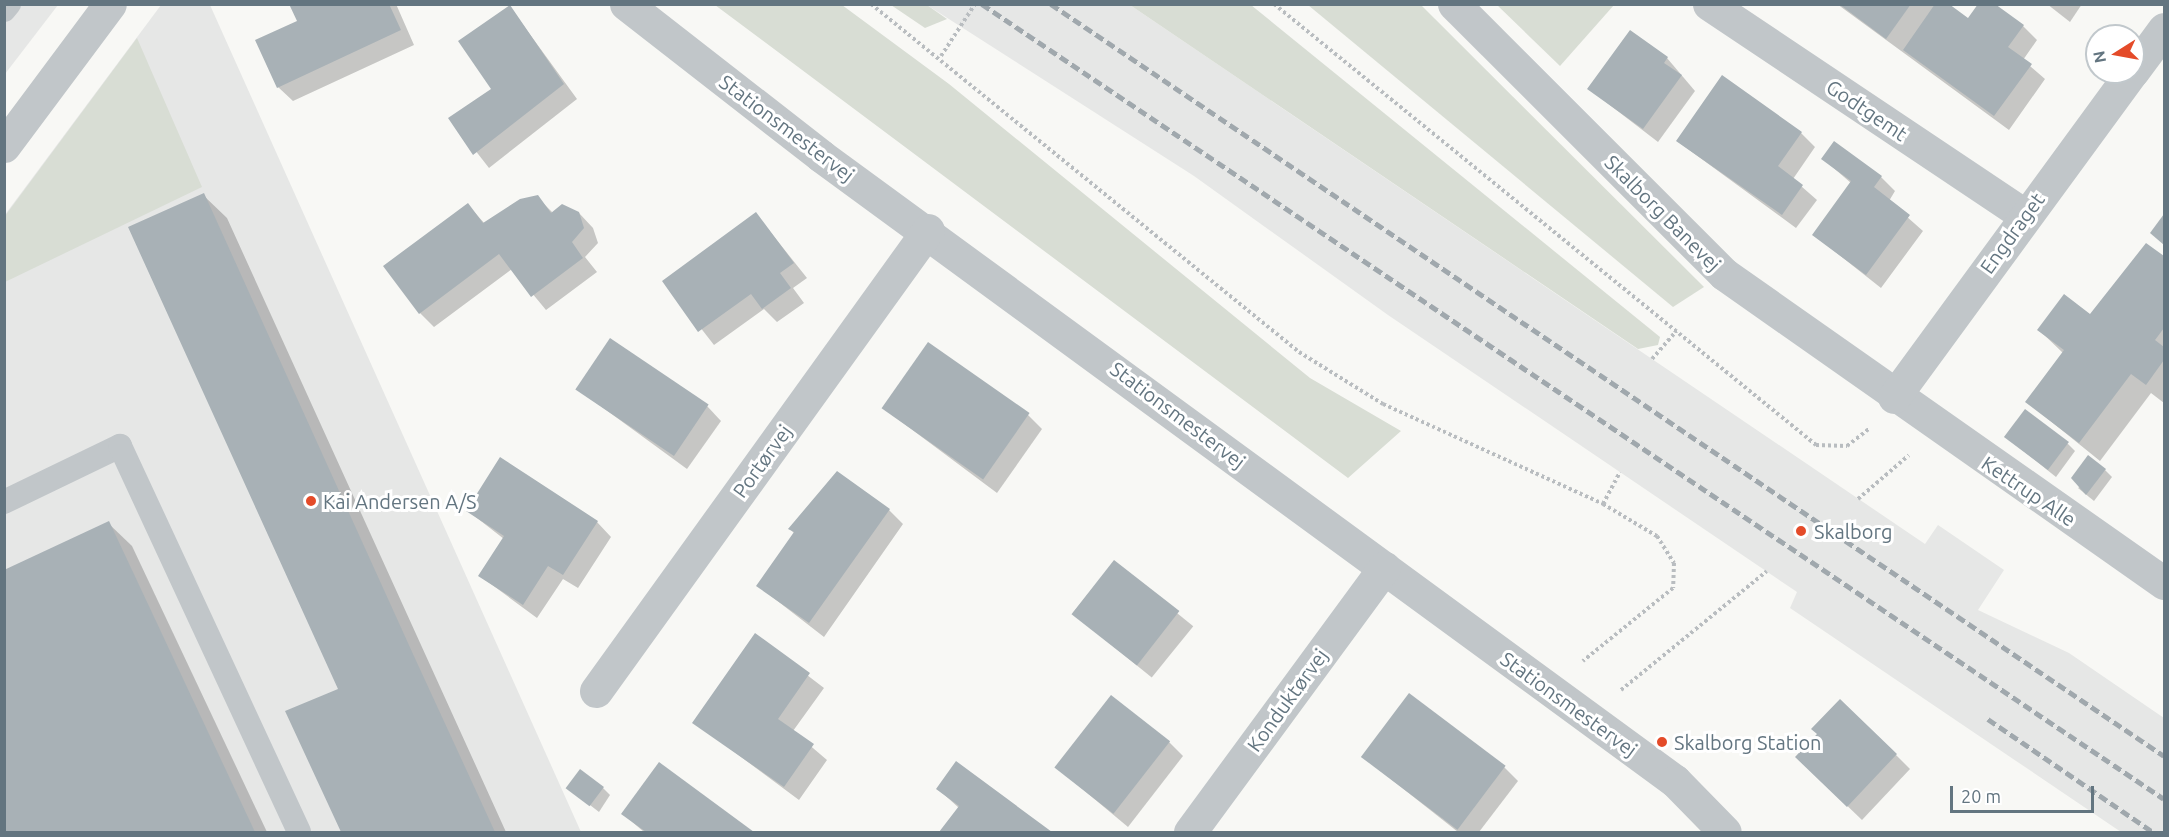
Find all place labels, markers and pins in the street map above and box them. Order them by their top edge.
place label: Kai Andersen A/S [323,489,477,513]
marker: Kai Andersen A/S [304,494,318,508]
place label: Skalborg [1814,519,1893,543]
marker: Skalborg [1792,522,1810,540]
place label: Skalborg Station [1674,730,1822,754]
marker: Skalborg Station [1655,735,1669,749]

